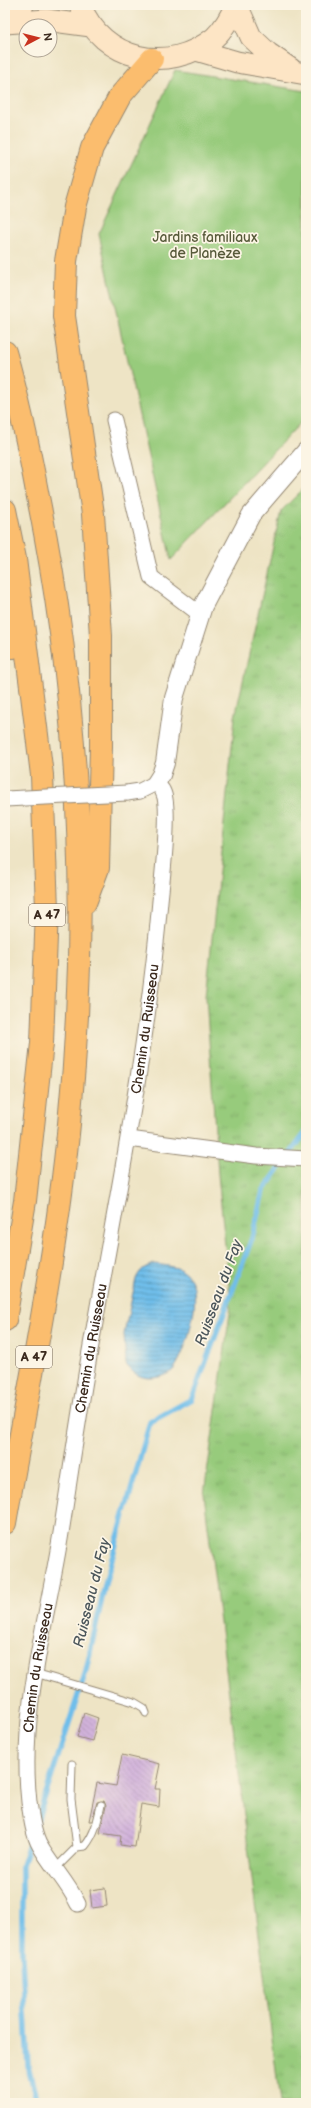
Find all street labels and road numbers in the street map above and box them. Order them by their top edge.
road number: A 47 [29,904,65,926]
street label: Chemin du Ruisseau [127,963,162,1095]
street label: Chemin du Ruisseau [71,1282,110,1414]
road number: A 47 [16,1346,52,1368]
street label: Chemin du Ruisseau [19,1601,56,1733]

